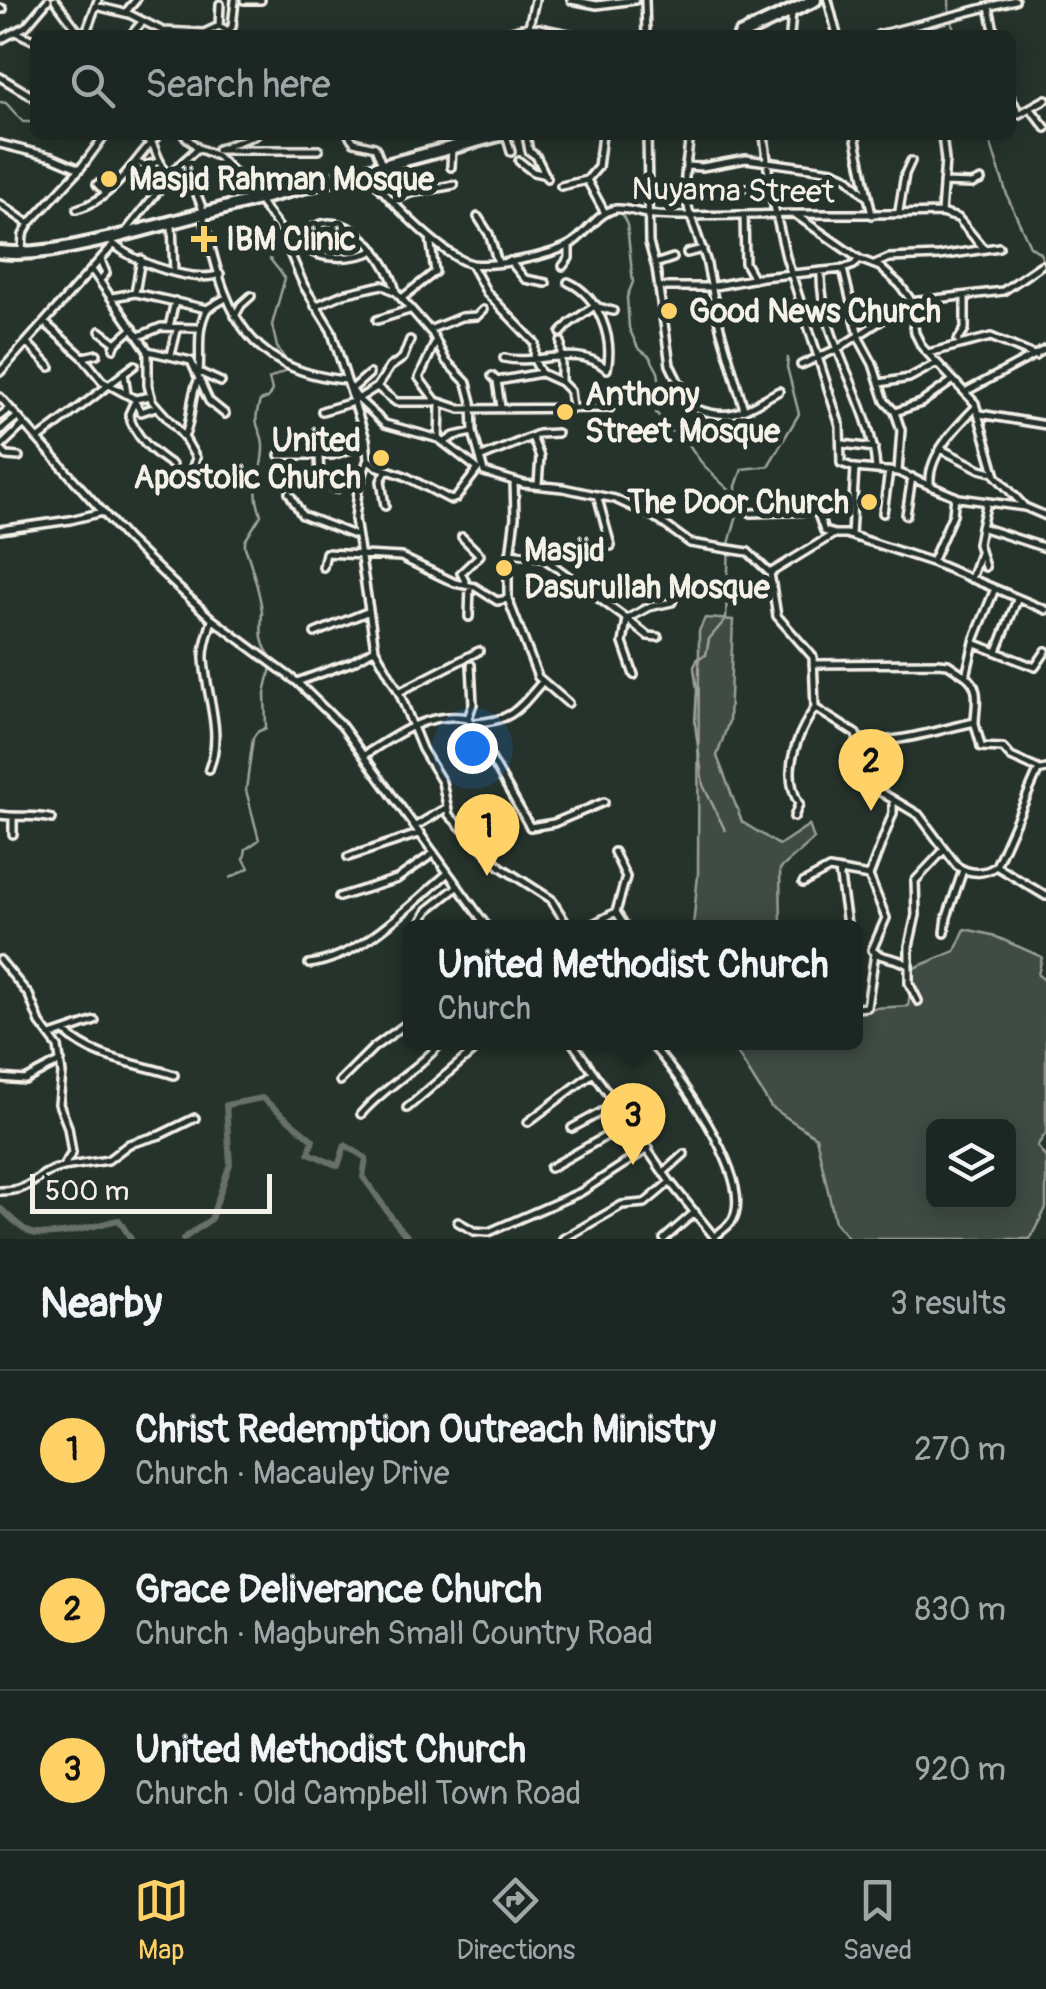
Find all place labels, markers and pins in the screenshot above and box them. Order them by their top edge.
place label: Masjid Rahman Mosque [129,160,435,200]
marker: Masjid Rahman Mosque [98,168,120,190]
place label: IBM Clinic [226,220,356,260]
marker: IBM Clinic [191,226,217,252]
place label: Good News Church [689,292,941,332]
marker: Good News Church [658,300,680,322]
place label: Anthony Street Mosque [585,375,781,452]
marker: Anthony Street Mosque [554,401,576,423]
place label: United Apostolic Church [134,421,361,498]
marker: United Apostolic Church [370,447,392,469]
place label: The Door Church [626,483,849,523]
marker: The Door Church [858,491,880,513]
place label: Masjid Dasurullah Mosque [524,531,771,608]
marker: Masjid Dasurullah Mosque [493,557,515,579]
pin: 2 [838,728,904,811]
pin: 1 [454,794,520,876]
pin: 3 [600,1082,666,1165]

